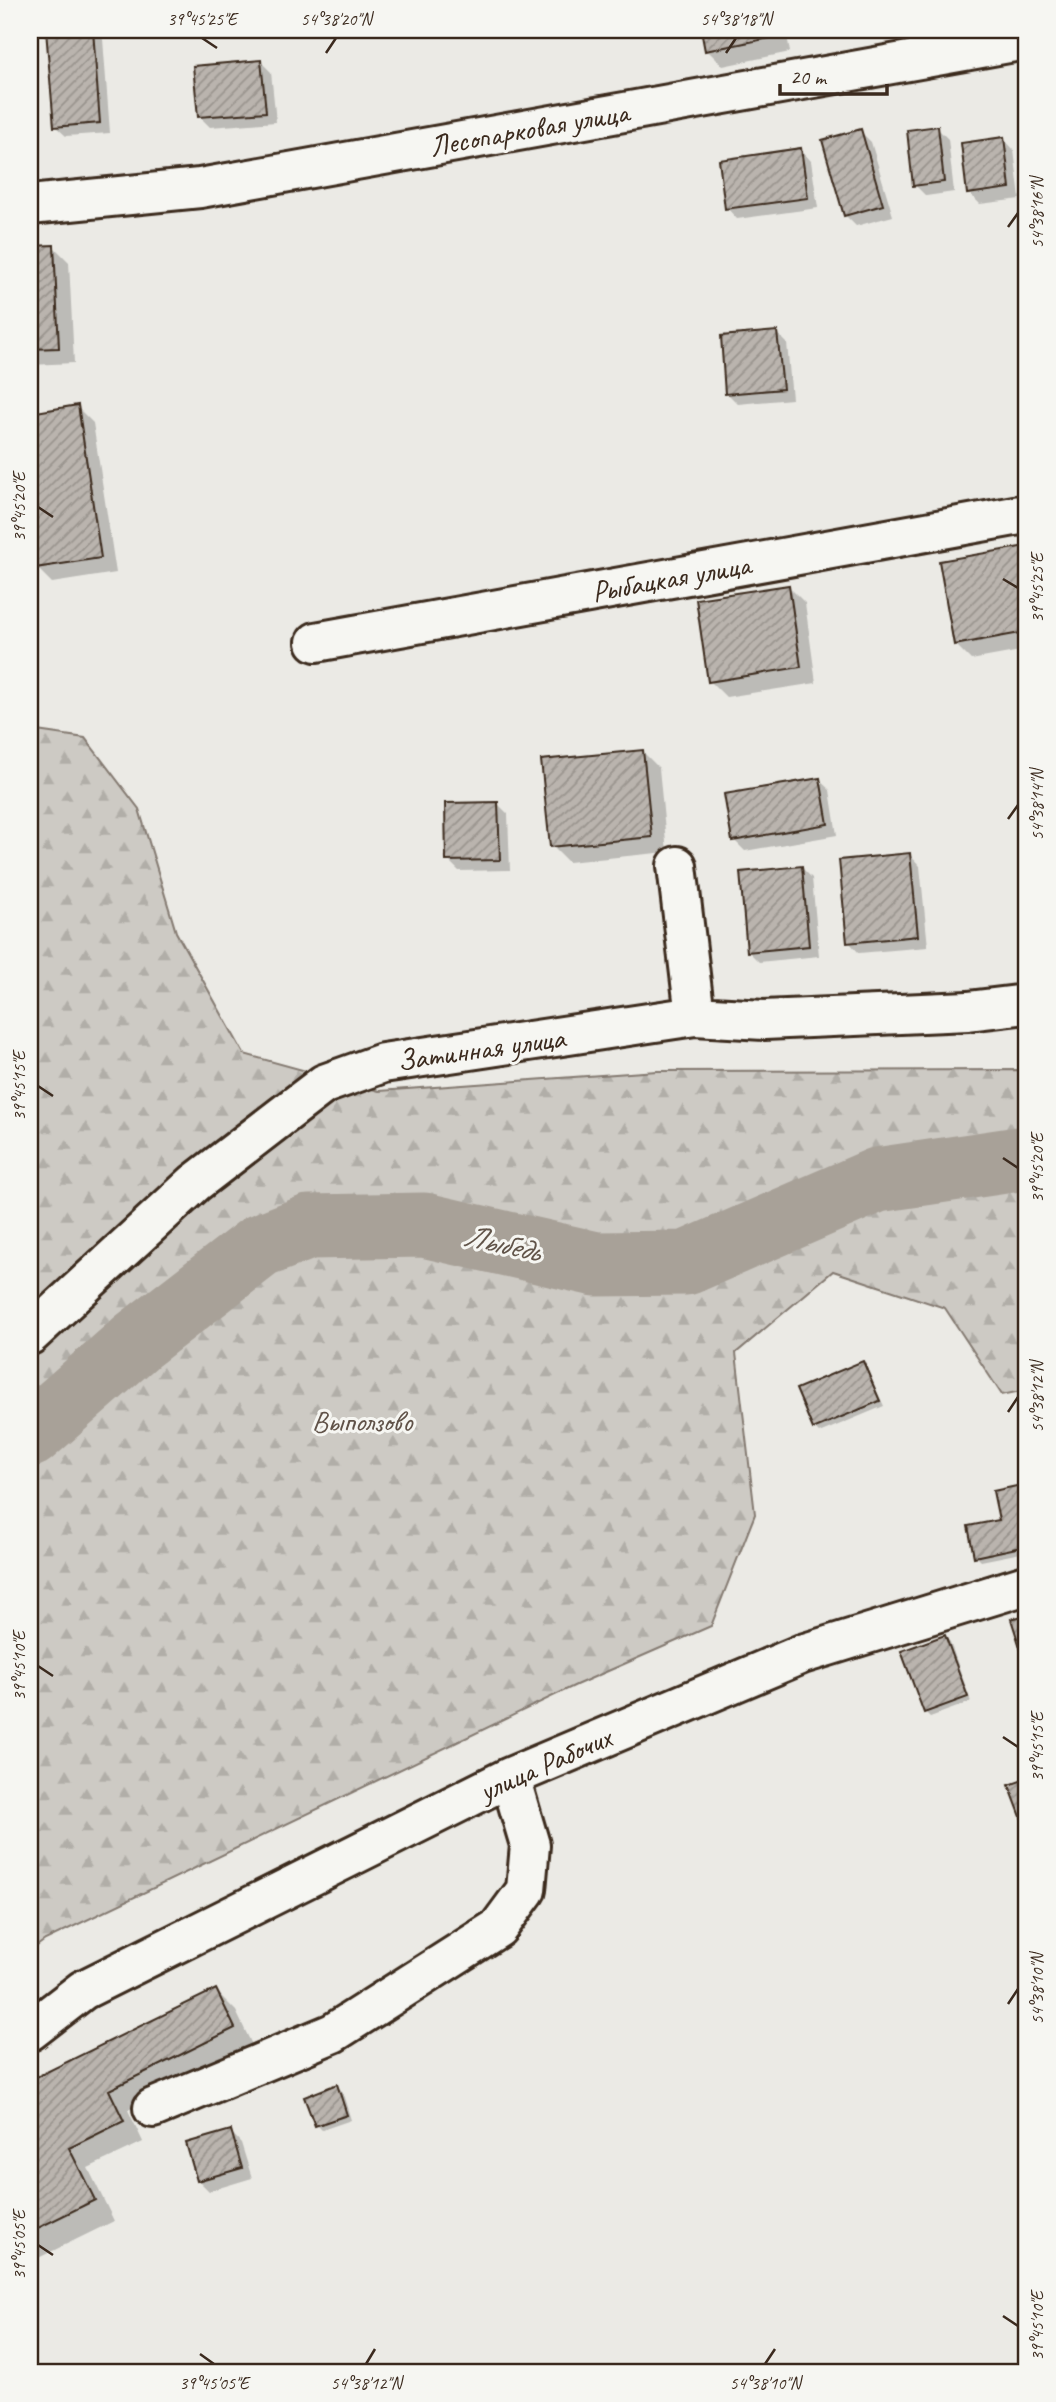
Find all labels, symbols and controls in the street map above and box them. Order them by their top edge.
text: 39°45'25"E [167,8,239,30]
text: 54°38'20"N [301,8,375,30]
text: 54°38'18"N [701,8,775,30]
scale bar [780,52,886,96]
text: 20 m [790,64,828,90]
street label: Лесопарковая улица [427,92,634,165]
text: 54°38'16"N [1026,174,1048,248]
text: 39°45'20"E [8,470,30,542]
street label: Рыбацкая улица [589,545,756,611]
text: 39°45'25"E [1026,551,1048,623]
text: 54°38'14"N [1026,766,1048,840]
street label: Затинная улица [395,1018,569,1080]
text: 39°45'15"E [8,1049,30,1121]
text: 39°45'20"E [1026,1131,1048,1203]
water label: Лыбедь [460,1214,547,1272]
text: 54°38'12"N [1026,1358,1048,1432]
park label: Выползово [312,1402,414,1440]
text: 39°45'10"E [8,1629,30,1701]
text: 39°45'15"E [1026,1710,1048,1782]
street label: улица Рабочих [471,1717,620,1811]
text: 54°38'10"N [1026,1950,1048,2024]
text: 39°45'05"E [8,2208,30,2280]
text: 39°45'10"E [1026,2289,1048,2361]
text: 39°45'05"E [179,2372,251,2394]
text: 54°38'12"N [331,2372,405,2394]
text: 54°38'10"N [730,2372,804,2394]

